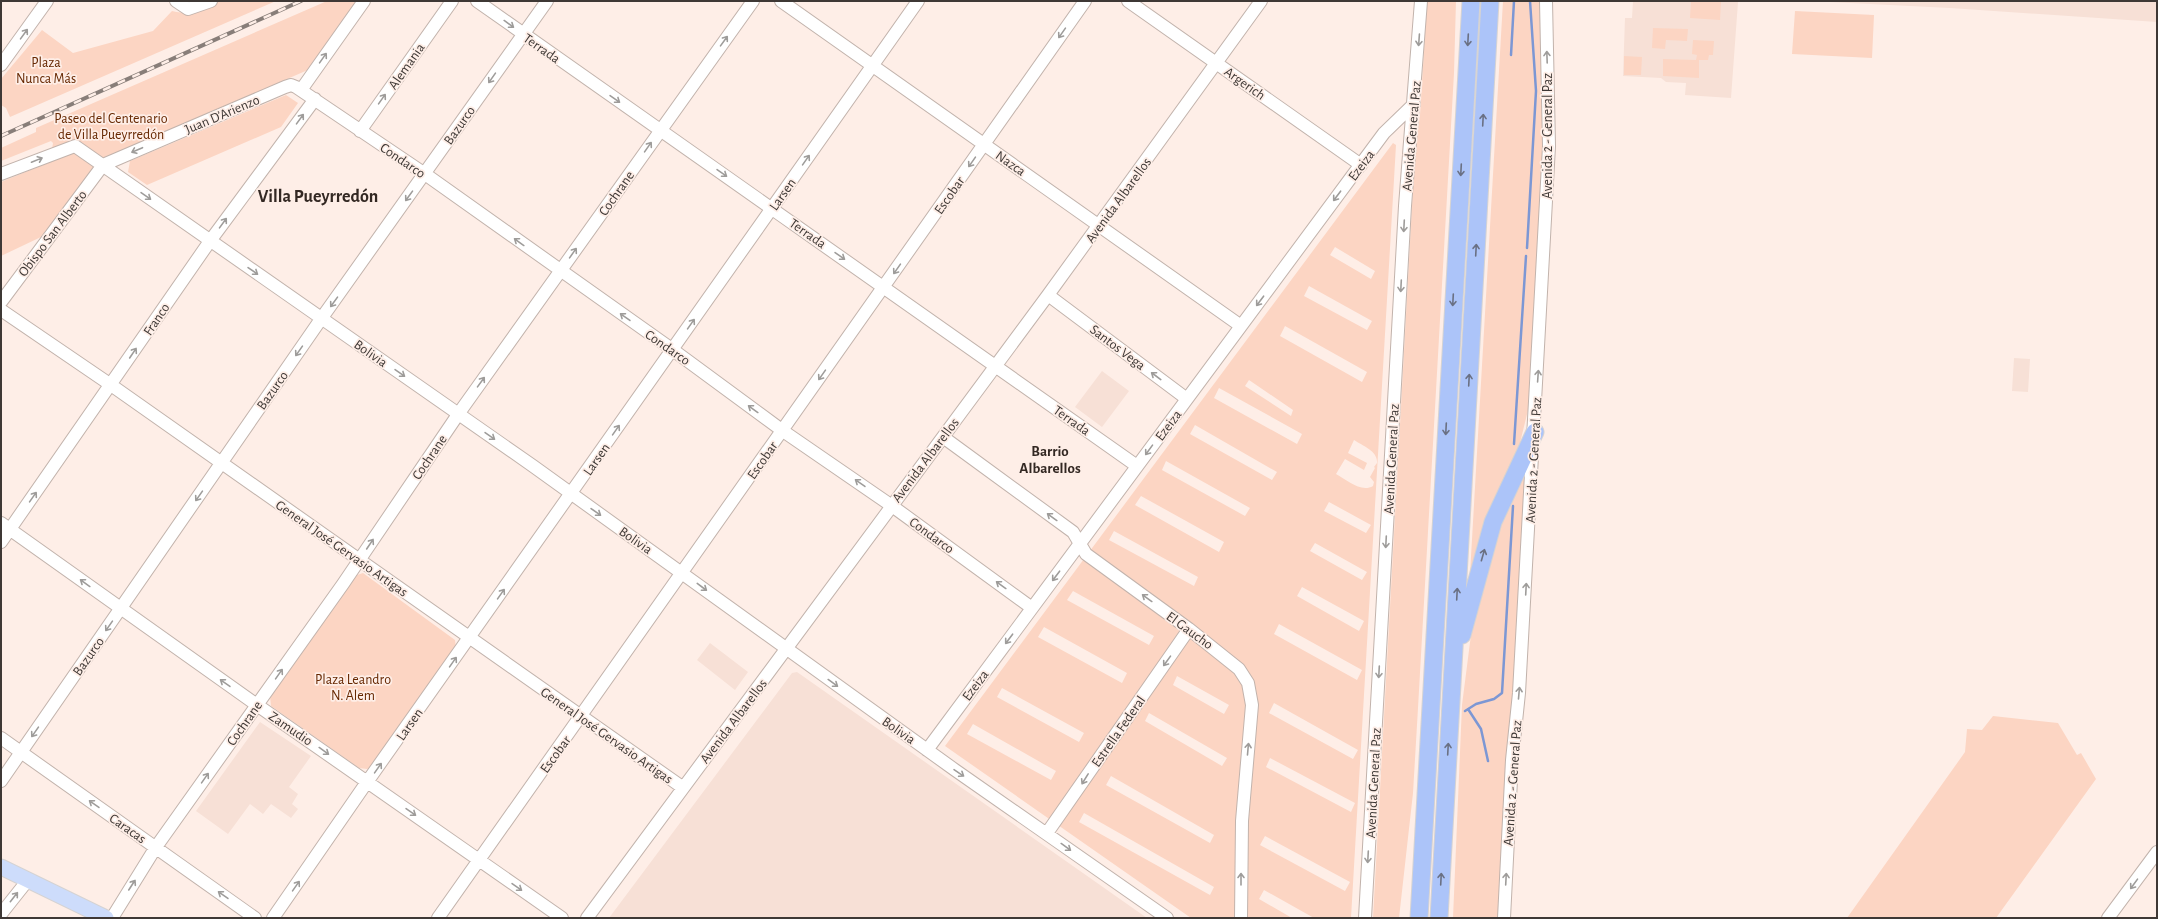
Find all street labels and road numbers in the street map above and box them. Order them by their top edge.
street label: Terrada [520,31,563,67]
street label: Alemania [386,41,428,92]
street label: Argerich [1221,65,1267,103]
street label: Avenida 2 - General Paz [1541,73,1555,199]
street label: Avenida General Paz [1400,80,1424,192]
street label: Juan D’Arienzo [183,93,262,137]
street label: Bazurco [442,104,478,147]
street label: Condarco [377,141,428,181]
street label: Ezeiza [1346,147,1378,183]
street label: Nazca [993,149,1028,179]
street label: Avenida Albarellos [1083,155,1154,246]
street label: Cochrane [597,169,637,218]
street label: Escobar [932,174,968,217]
street label: Larsen [767,176,799,213]
street label: Obispo San Alberto [16,188,90,279]
street label: Terrada [786,216,829,252]
street label: Franco [141,301,173,338]
street label: Santos Vega [1087,323,1148,373]
street label: Condarco [642,327,693,368]
street label: Bolivia [351,338,390,370]
street label: Bazurco [255,369,291,412]
street label: Avenida 2 - General Paz [1524,397,1544,523]
street label: Terrada [1050,403,1093,439]
street label: Avenida General Paz [1382,403,1402,515]
street label: Ezeiza [1153,407,1185,443]
street label: Avenida Albarellos [890,416,962,505]
street label: Cochrane [410,433,450,483]
street label: Escobar [745,439,781,482]
street label: Larsen [581,441,613,478]
street label: General José Gervasio Artigas [273,498,410,600]
street label: Condarco [907,515,956,557]
street label: Bolivia [616,525,655,557]
street label: El Gaucho [1163,609,1215,652]
street label: Bazurco [71,635,107,678]
street label: Ezeiza [960,667,992,703]
street label: Avenida Albarellos [698,677,770,766]
street label: General José Gervasio Artigas [538,685,675,787]
street label: Estrella Federal [1089,694,1148,770]
street label: Cochrane [225,699,265,748]
street label: Larsen [394,706,426,743]
street label: Zamudio [266,709,315,749]
street label: Bolivia [879,715,918,747]
street label: Avenida 2 - General Paz [1502,720,1524,846]
street label: Avenida General Paz [1364,727,1384,839]
street label: Escobar [538,733,574,776]
street label: Caracas [106,811,148,846]

